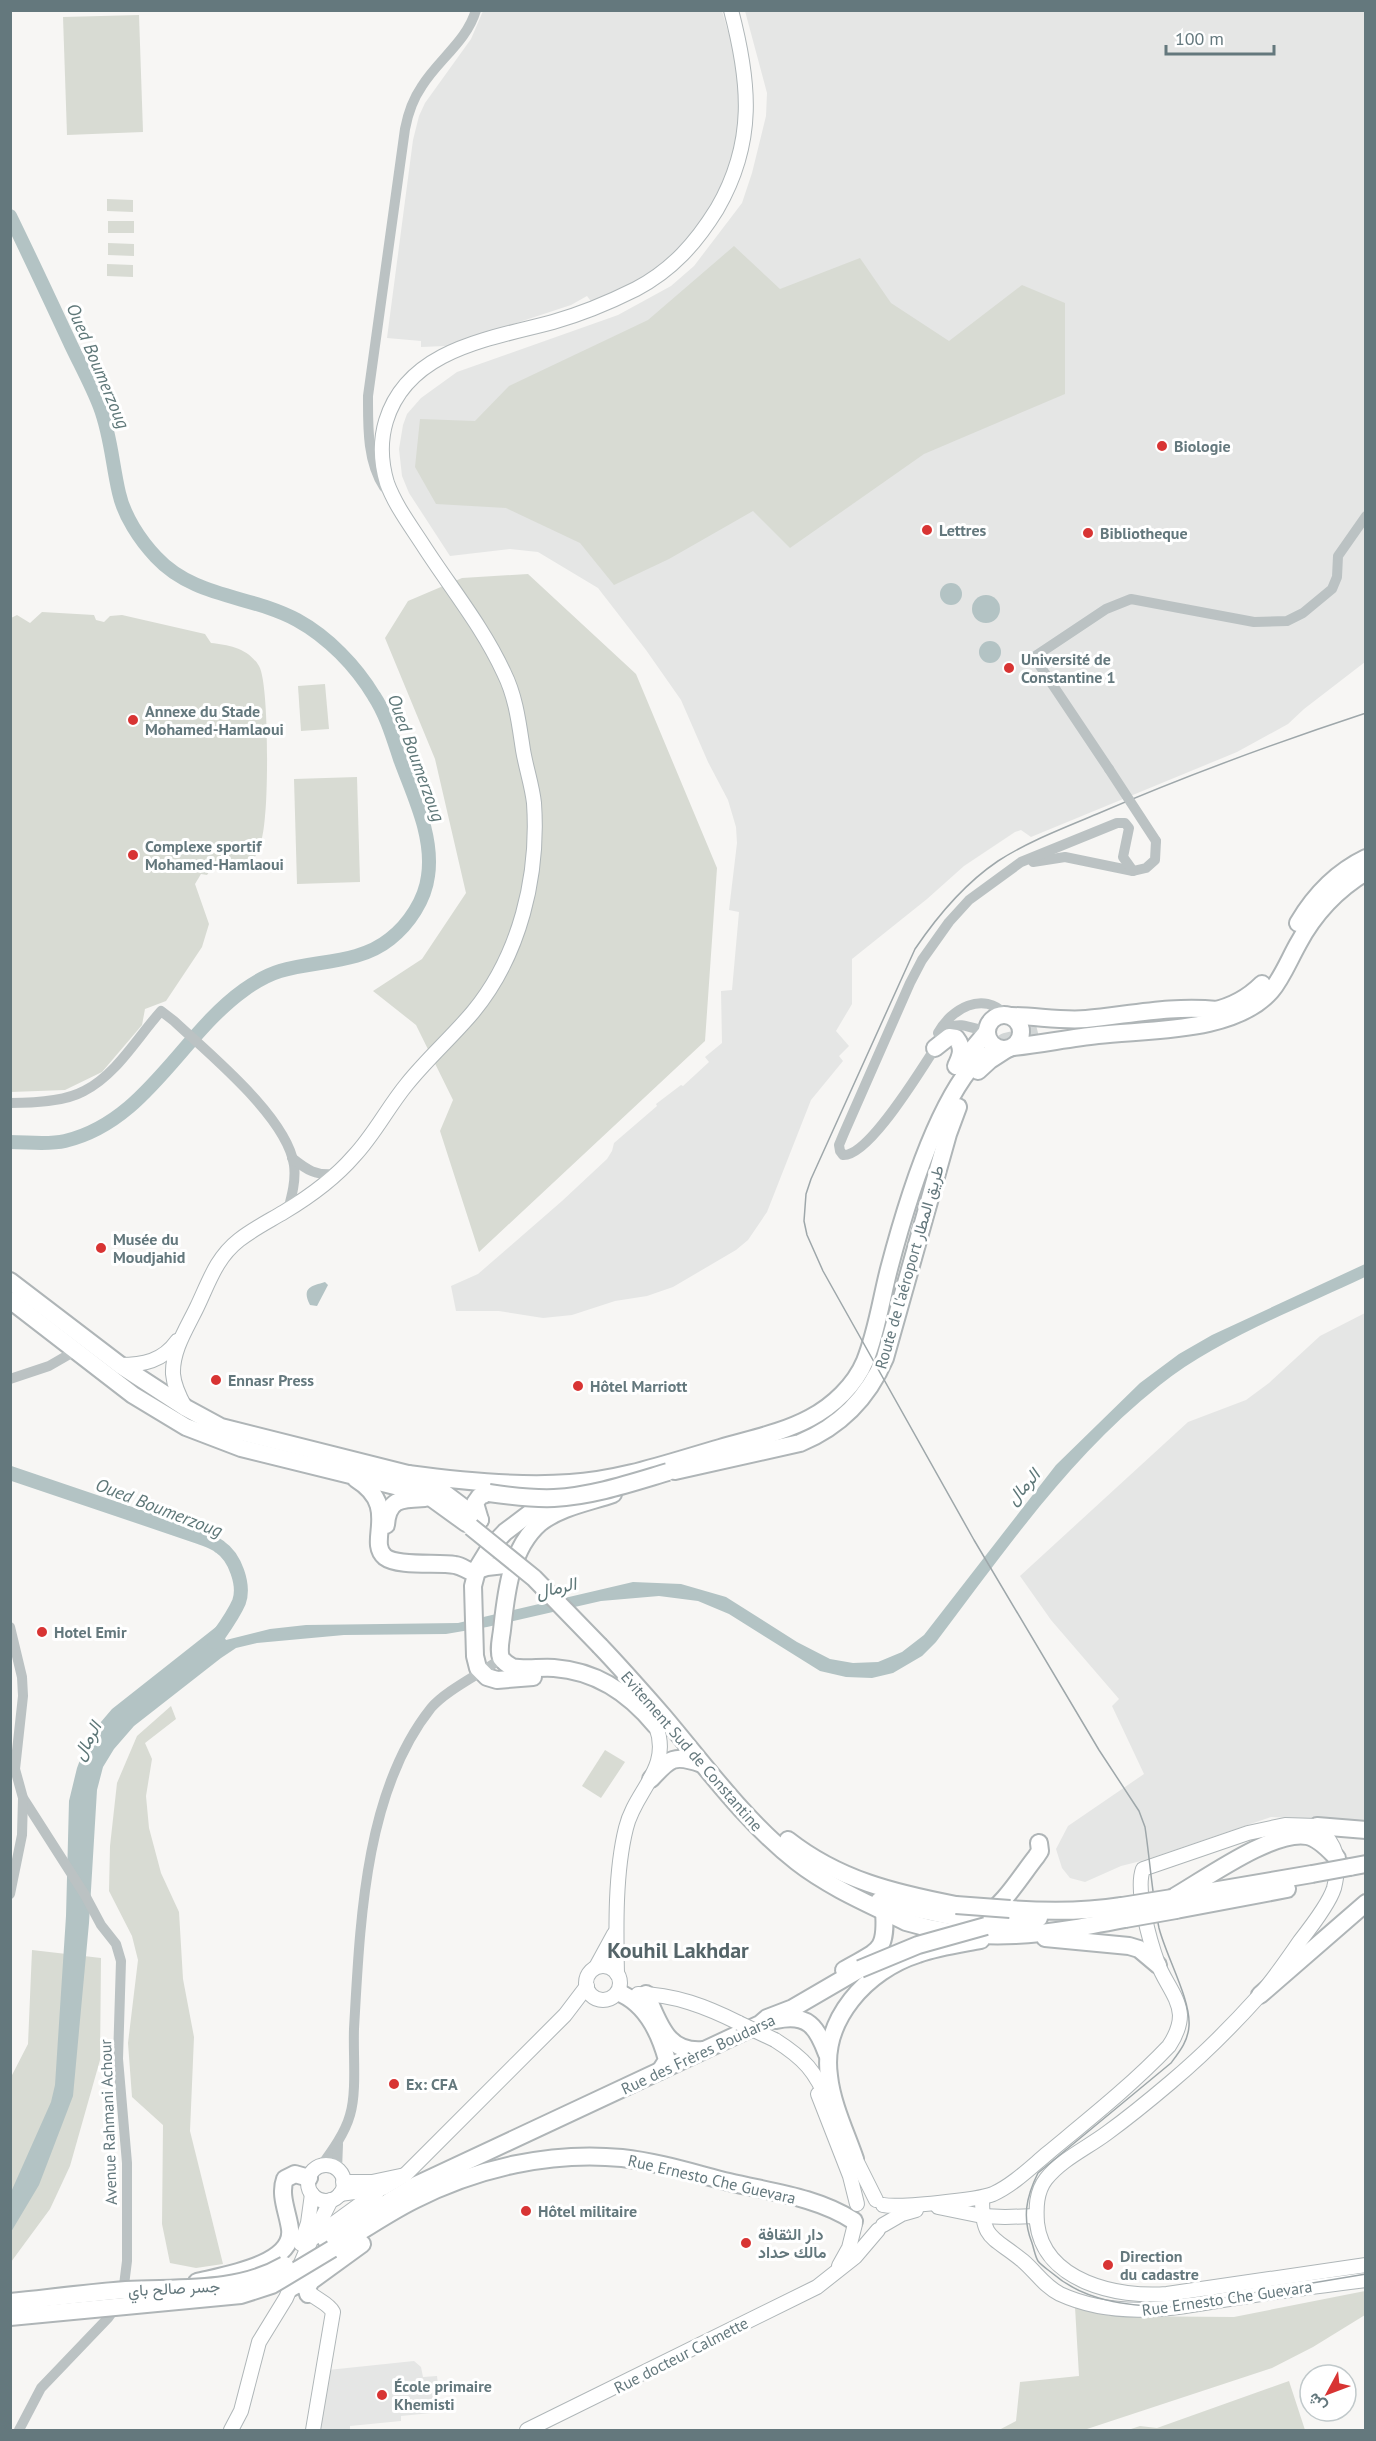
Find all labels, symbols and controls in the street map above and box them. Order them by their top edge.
scale bar [1166,18,1274,56]
text: 100 m [1175,27,1224,50]
water label: Oued Boumerzoug [62,300,135,432]
place label: Biologie [1174,436,1231,456]
marker: Biologie [1155,439,1169,453]
place label: Lettres [939,520,987,540]
marker: Lettres [920,523,934,537]
place label: Bibliotheque [1100,523,1188,543]
marker: Bibliotheque [1081,526,1095,540]
place label: Université de Constantine 1 [1021,649,1116,687]
marker: Université de Constantine 1 [1002,661,1016,675]
water label: Oued Boumerzoug [383,691,450,825]
place label: Annexe du Stade Mohamed-Hamlaoui [145,701,284,739]
marker: Annexe du Stade Mohamed-Hamlaoui [126,713,140,727]
place label: Complexe sportif Mohamed-Hamlaoui [145,836,284,874]
marker: Complexe sportif Mohamed-Hamlaoui [126,848,140,862]
street label: Route de l'aéroport طريق المطار [870,1163,949,1371]
place label: Musée du Moudjahid [113,1229,186,1267]
marker: Musée du Moudjahid [94,1241,108,1255]
place label: Ennasr Press [228,1370,314,1390]
marker: Ennasr Press [209,1373,223,1387]
place label: Hôtel Marriott [590,1376,688,1396]
marker: Hôtel Marriott [571,1379,585,1393]
water label: الرمال [1001,1462,1046,1510]
water label: Oued Boumerzoug [92,1473,226,1542]
water label: الرمال [533,1571,580,1603]
place label: Hotel Emir [54,1622,127,1642]
marker: Hotel Emir [35,1625,49,1639]
street label: Evitement Sud de Constantine [617,1667,767,1835]
water label: الرمال [67,1716,107,1764]
district label: Kouhil Lakhdar [607,1936,749,1964]
street label: Rue des Frères Boudarsa [618,2009,778,2099]
street label: Avenue Rahmani Achour [95,2038,121,2205]
place label: Ex: CFA [406,2074,458,2094]
marker: Ex: CFA [387,2077,401,2091]
street label: Rue Ernesto Che Guevara [626,2150,798,2208]
place label: Hôtel militaire [538,2201,637,2221]
marker: Hôtel militaire [519,2204,533,2218]
place label: دار الثقافة مالك حداد [758,2224,827,2262]
marker: دار الثقافة مالك حداد [739,2236,753,2250]
place label: Direction du cadastre [1120,2246,1199,2284]
marker: Direction du cadastre [1101,2258,1115,2272]
street label: جسر صالح باي [127,2276,221,2304]
street label: Rue Ernesto Che Guevara [1141,2276,1313,2320]
street label: Rue docteur Calmette [611,2313,751,2397]
north arrow [1298,2363,1358,2423]
place label: École primaire Khemisti [394,2376,492,2414]
marker: École primaire Khemisti [375,2388,389,2402]
text: ش [1303,2389,1331,2417]

